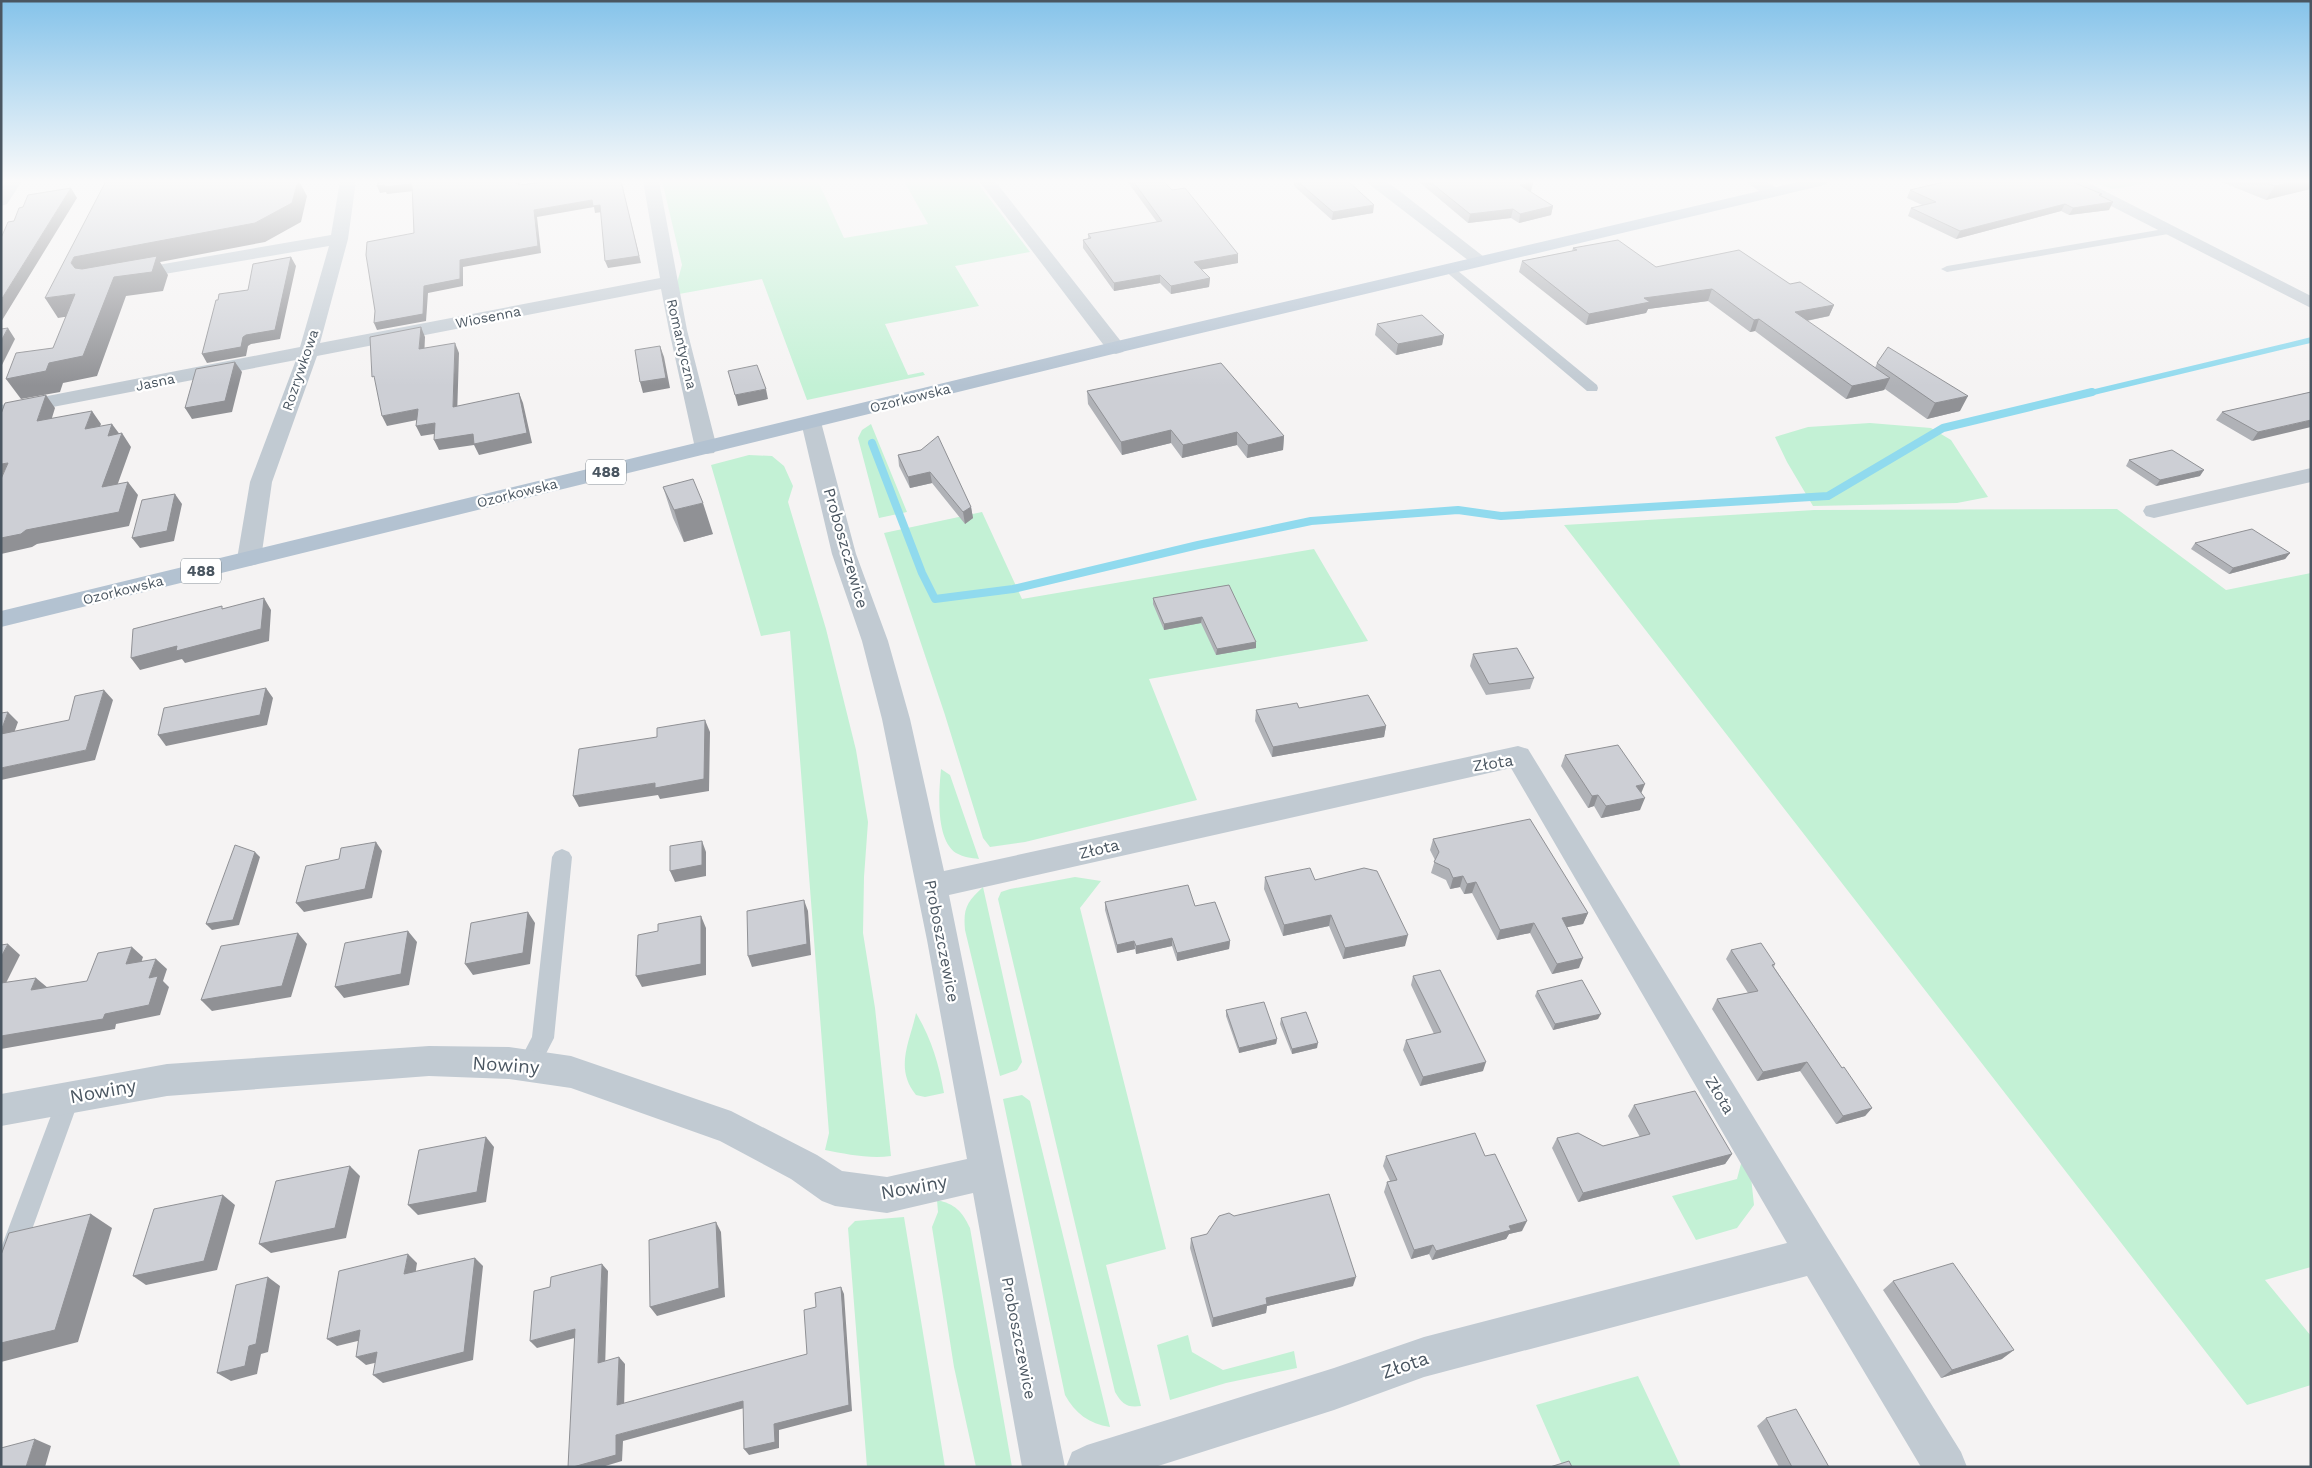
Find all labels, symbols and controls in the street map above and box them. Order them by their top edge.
street label: Romantyczna [664,297,700,391]
street label: Wiosenna [454,303,522,331]
street label: Rozrywkowa [279,327,321,413]
street label: Jasna [134,370,176,394]
street label: Ozorkowska [868,380,952,416]
road number: 488 [586,460,626,484]
street label: Ozorkowska [475,475,559,511]
street label: Proboszczewice [820,486,872,610]
road number: 488 [181,558,221,584]
street label: Ozorkowska [81,572,165,608]
street label: Złota [1471,750,1515,776]
street label: Złota [1077,835,1121,863]
street label: Proboszczewice [921,878,963,1004]
street label: Nowiny [472,1051,540,1079]
street label: Złota [1701,1073,1739,1117]
street label: Nowiny [68,1074,138,1108]
street label: Nowiny [879,1170,949,1204]
street label: Proboszczewice [998,1275,1040,1401]
street label: Złota [1378,1346,1432,1384]

